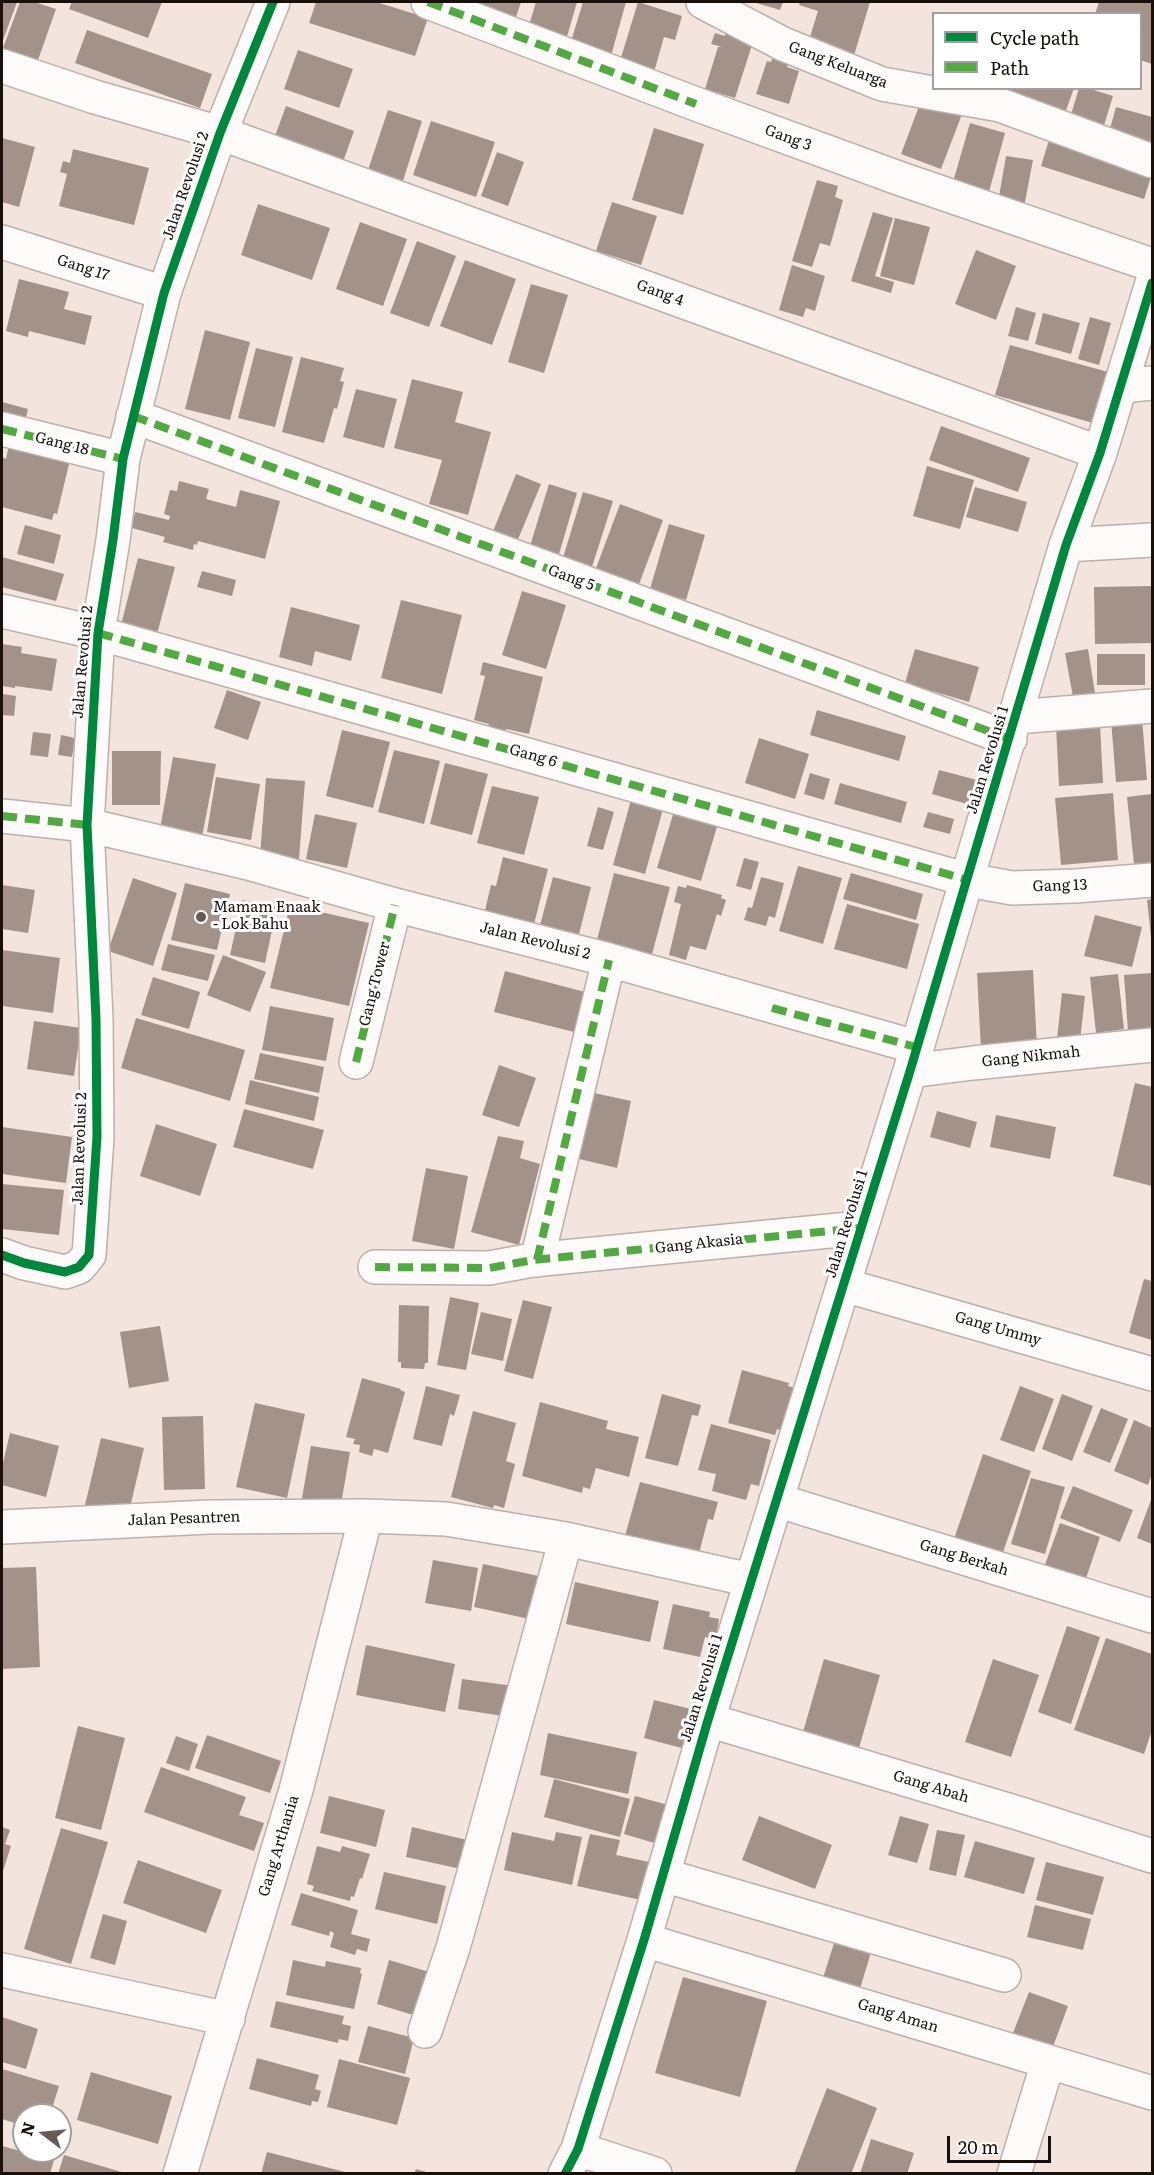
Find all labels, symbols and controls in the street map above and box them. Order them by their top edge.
legend [932,12,1142,90]
text: Cycle path [990,24,1079,51]
street label: Gang Keluarga [786,38,890,92]
text: Path [990,54,1029,81]
street label: Gang 3 [762,121,814,155]
street label: Jalan Revolusi 2 [159,129,213,243]
street label: Gang 17 [55,251,111,285]
street label: Gang 4 [634,276,686,310]
street label: Gang 18 [33,429,91,459]
street label: Gang 5 [545,561,597,595]
street label: Jalan Revolusi 2 [69,605,97,719]
street label: Jalan Revolusi 1 [963,704,1013,816]
street label: Gang 6 [507,741,559,771]
street label: Gang 13 [1032,876,1088,896]
place label: Mamam Enaak - Lok Bahu [213,899,321,934]
marker: Mamam Enaak - Lok Bahu [194,910,208,924]
street label: Jalan Revolusi 2 [478,919,592,963]
street label: Gang Tower [356,940,394,1028]
street label: Gang Nikmah [981,1043,1081,1071]
street label: Jalan Revolusi 2 [69,1092,91,1206]
street label: Jalan Revolusi 1 [822,1168,872,1280]
street label: Gang Akasia [654,1230,744,1258]
street label: Gang Ummy [953,1308,1043,1350]
street label: Jalan Pesantren [127,1508,241,1530]
street label: Gang Berkah [917,1536,1011,1580]
street label: Jalan Revolusi 1 [677,1632,727,1744]
street label: Gang Abah [891,1767,971,1807]
street label: Gang Arthania [255,1793,303,1899]
street label: Gang Aman [855,1995,941,2037]
north arrow [12,2103,72,2163]
text: N [13,2119,40,2138]
scale bar [950,2124,1054,2162]
text: 20 m [958,2133,999,2160]

